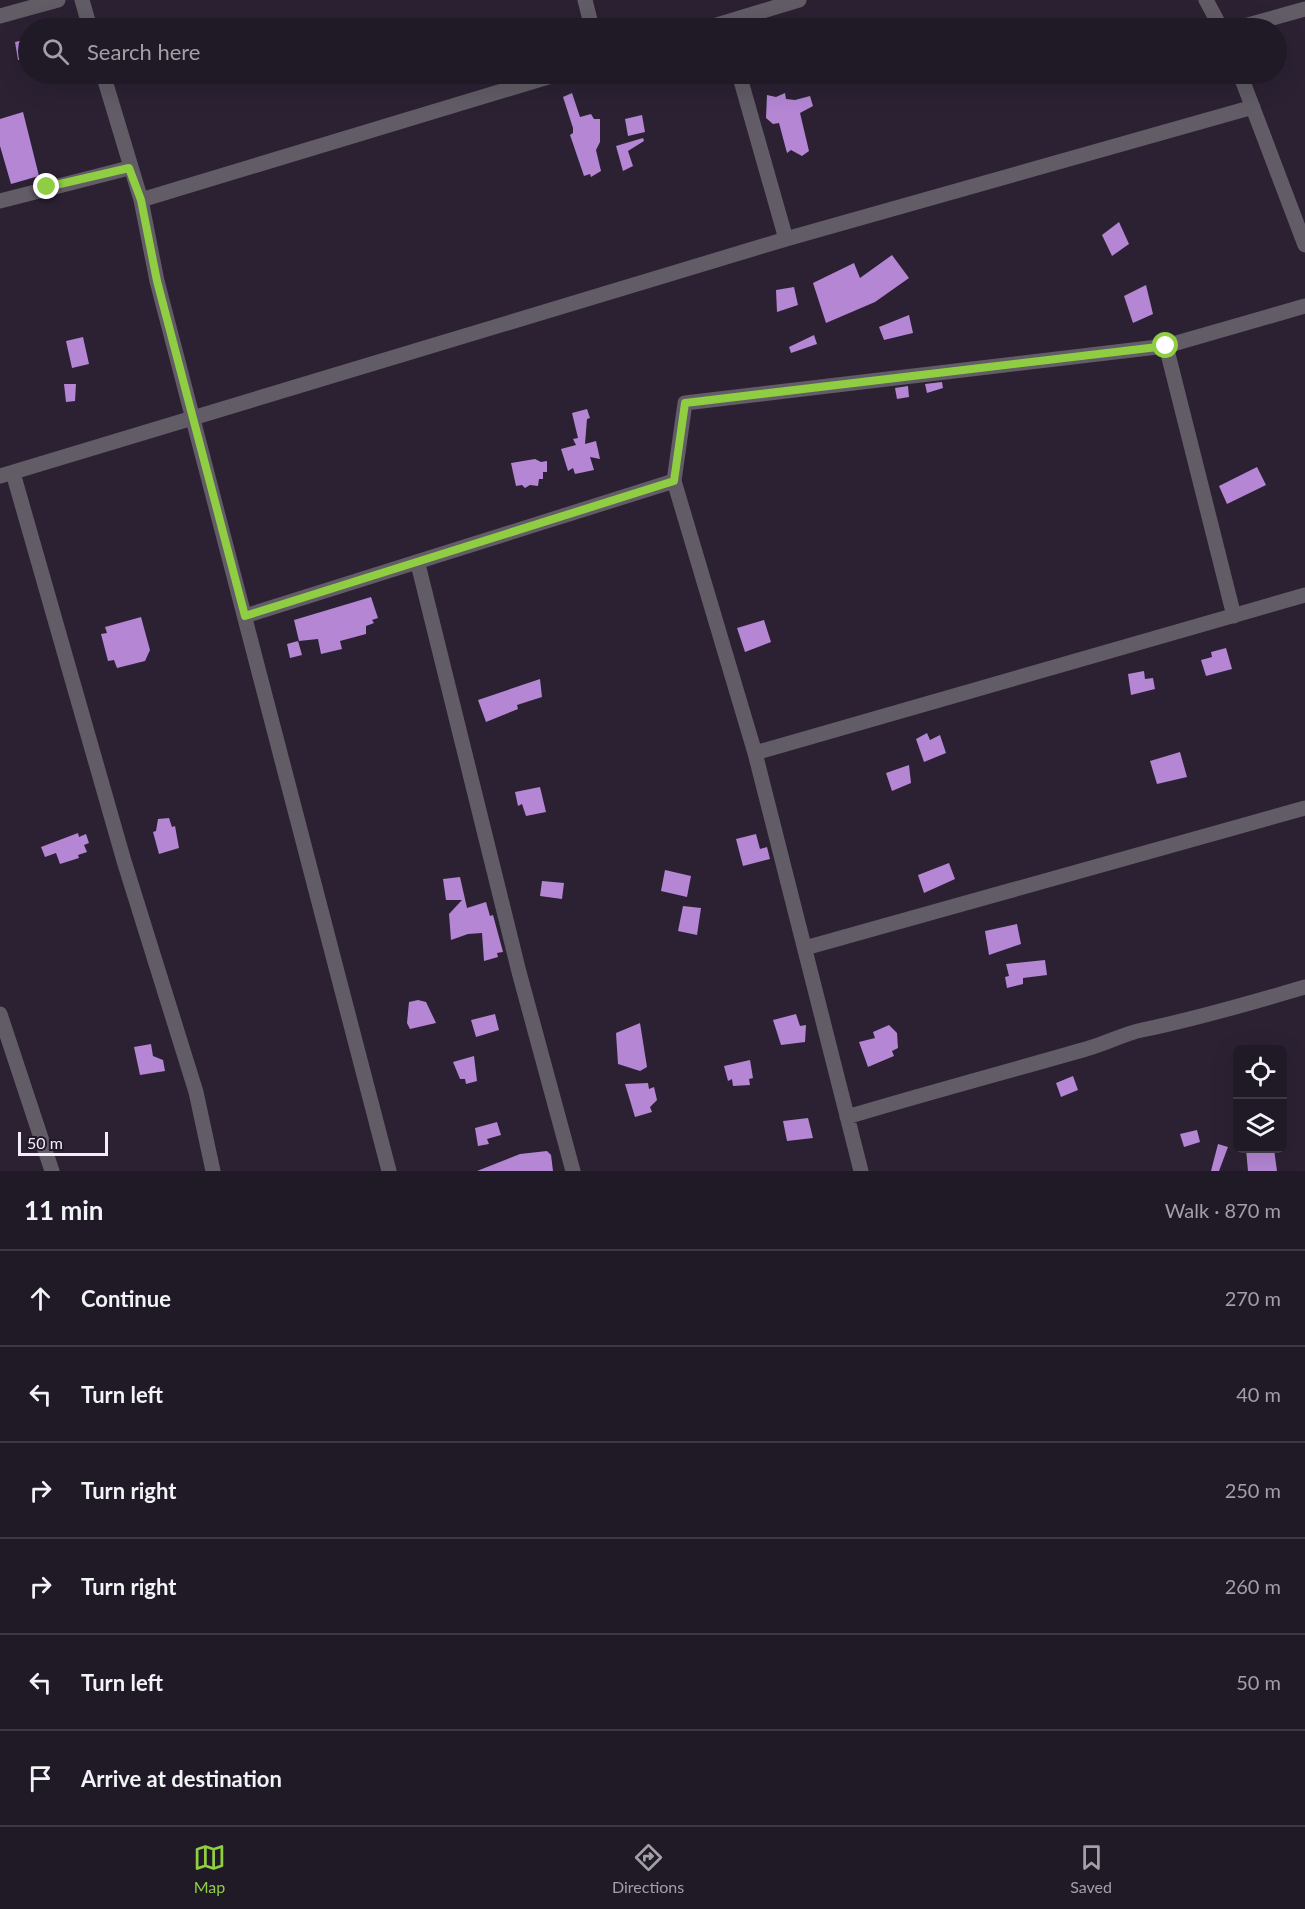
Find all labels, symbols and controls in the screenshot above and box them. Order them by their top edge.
search box [18,18,1287,84]
icon: search [39,35,72,68]
text: Search here [87,38,200,65]
route end [33,173,59,199]
route start [1152,332,1178,358]
map controls [1233,1045,1287,1153]
button: locate [1233,1045,1287,1099]
button: layers [1233,1099,1287,1153]
scale bar [18,1129,108,1156]
text: 50 m [27,1133,63,1152]
text: 11 min [24,1194,104,1226]
text: Walk · 870 m [1165,1198,1281,1222]
icon: ahead [24,1282,57,1315]
text: Continue [81,1285,171,1312]
text: 270 m [1225,1286,1281,1310]
icon: left [24,1378,57,1411]
text: Turn left [81,1381,163,1408]
text: 40 m [1236,1382,1281,1406]
icon: right [24,1474,57,1507]
text: Turn right [81,1477,176,1504]
text: 250 m [1225,1478,1281,1502]
icon: right [24,1570,57,1603]
text: Turn right [81,1573,176,1600]
text: 260 m [1225,1574,1281,1598]
icon: left [24,1666,57,1699]
text: Turn left [81,1669,163,1696]
text: 50 m [1236,1670,1281,1694]
icon: arrive [24,1762,57,1795]
text: Arrive at destination [81,1765,282,1792]
tab: Map [193,1841,226,1896]
tab: Directions [612,1841,684,1896]
tab: Saved [1070,1841,1112,1896]

